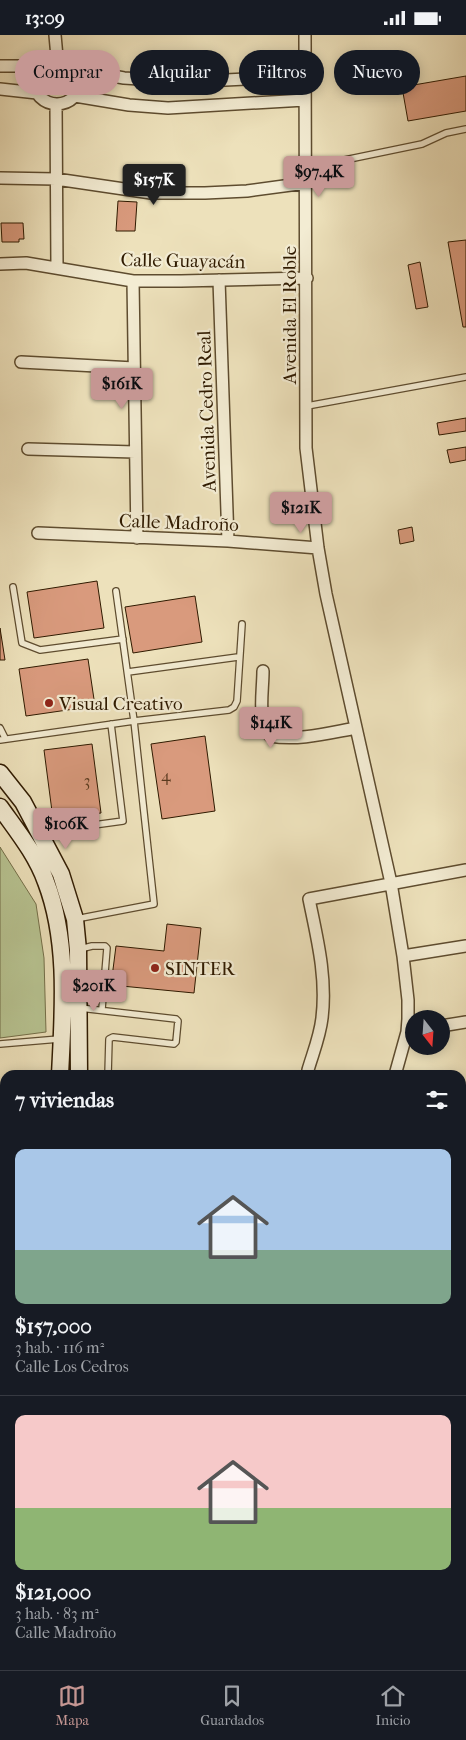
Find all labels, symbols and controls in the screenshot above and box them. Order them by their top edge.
text: 13:09 [25,7,65,29]
chip: Comprar [15,50,120,95]
chip: Alquilar [130,50,229,95]
chip: Filtros [239,50,324,95]
chip: Nuevo [334,50,420,95]
pin: $97.4K [278,155,360,198]
text: $97.4K [294,162,344,181]
pin: $157K [119,163,189,206]
text: $157K [134,170,174,189]
street label: Avenida El Roble [279,246,301,385]
street label: Calle Guayacán [120,249,246,273]
street label: Avenida Cedro Real [193,330,221,493]
pin: $161K [87,367,157,410]
text: $161K [102,374,142,393]
pin: $121K [266,491,336,534]
text: $121K [281,498,321,517]
street label: Calle Madroño [119,510,240,536]
place label: Visual Creativo [58,693,183,715]
marker: Visual Creativo [43,697,55,709]
pin: $141K [236,707,306,749]
text: $141K [250,713,292,732]
house number: 4 [161,766,171,785]
house number: 3 [84,771,90,790]
pin: $106K [31,807,101,850]
text: $106K [44,814,88,833]
place label: SINTER [165,958,236,980]
marker: SINTER [149,962,161,974]
pin: $201K [59,969,129,1012]
text: $201K [72,976,116,995]
north arrow [405,1010,450,1055]
map controls [405,1010,450,1055]
icon: filters [423,1086,451,1114]
text: 7 viviendas [15,1088,114,1112]
icon: home [188,1182,278,1272]
text: $157,000 [15,1314,92,1338]
text: 3 hab. · 116 m² [15,1338,104,1357]
text: Calle Los Cedros [15,1357,129,1376]
icon: home [188,1447,278,1537]
text: $121,000 [15,1580,91,1604]
text: 3 hab. · 83 m² [15,1604,99,1623]
text: Calle Madroño [15,1623,116,1642]
tab: Mapa [56,1682,89,1729]
tab: Guardados [200,1682,264,1729]
tab: Inicio [375,1682,410,1729]

